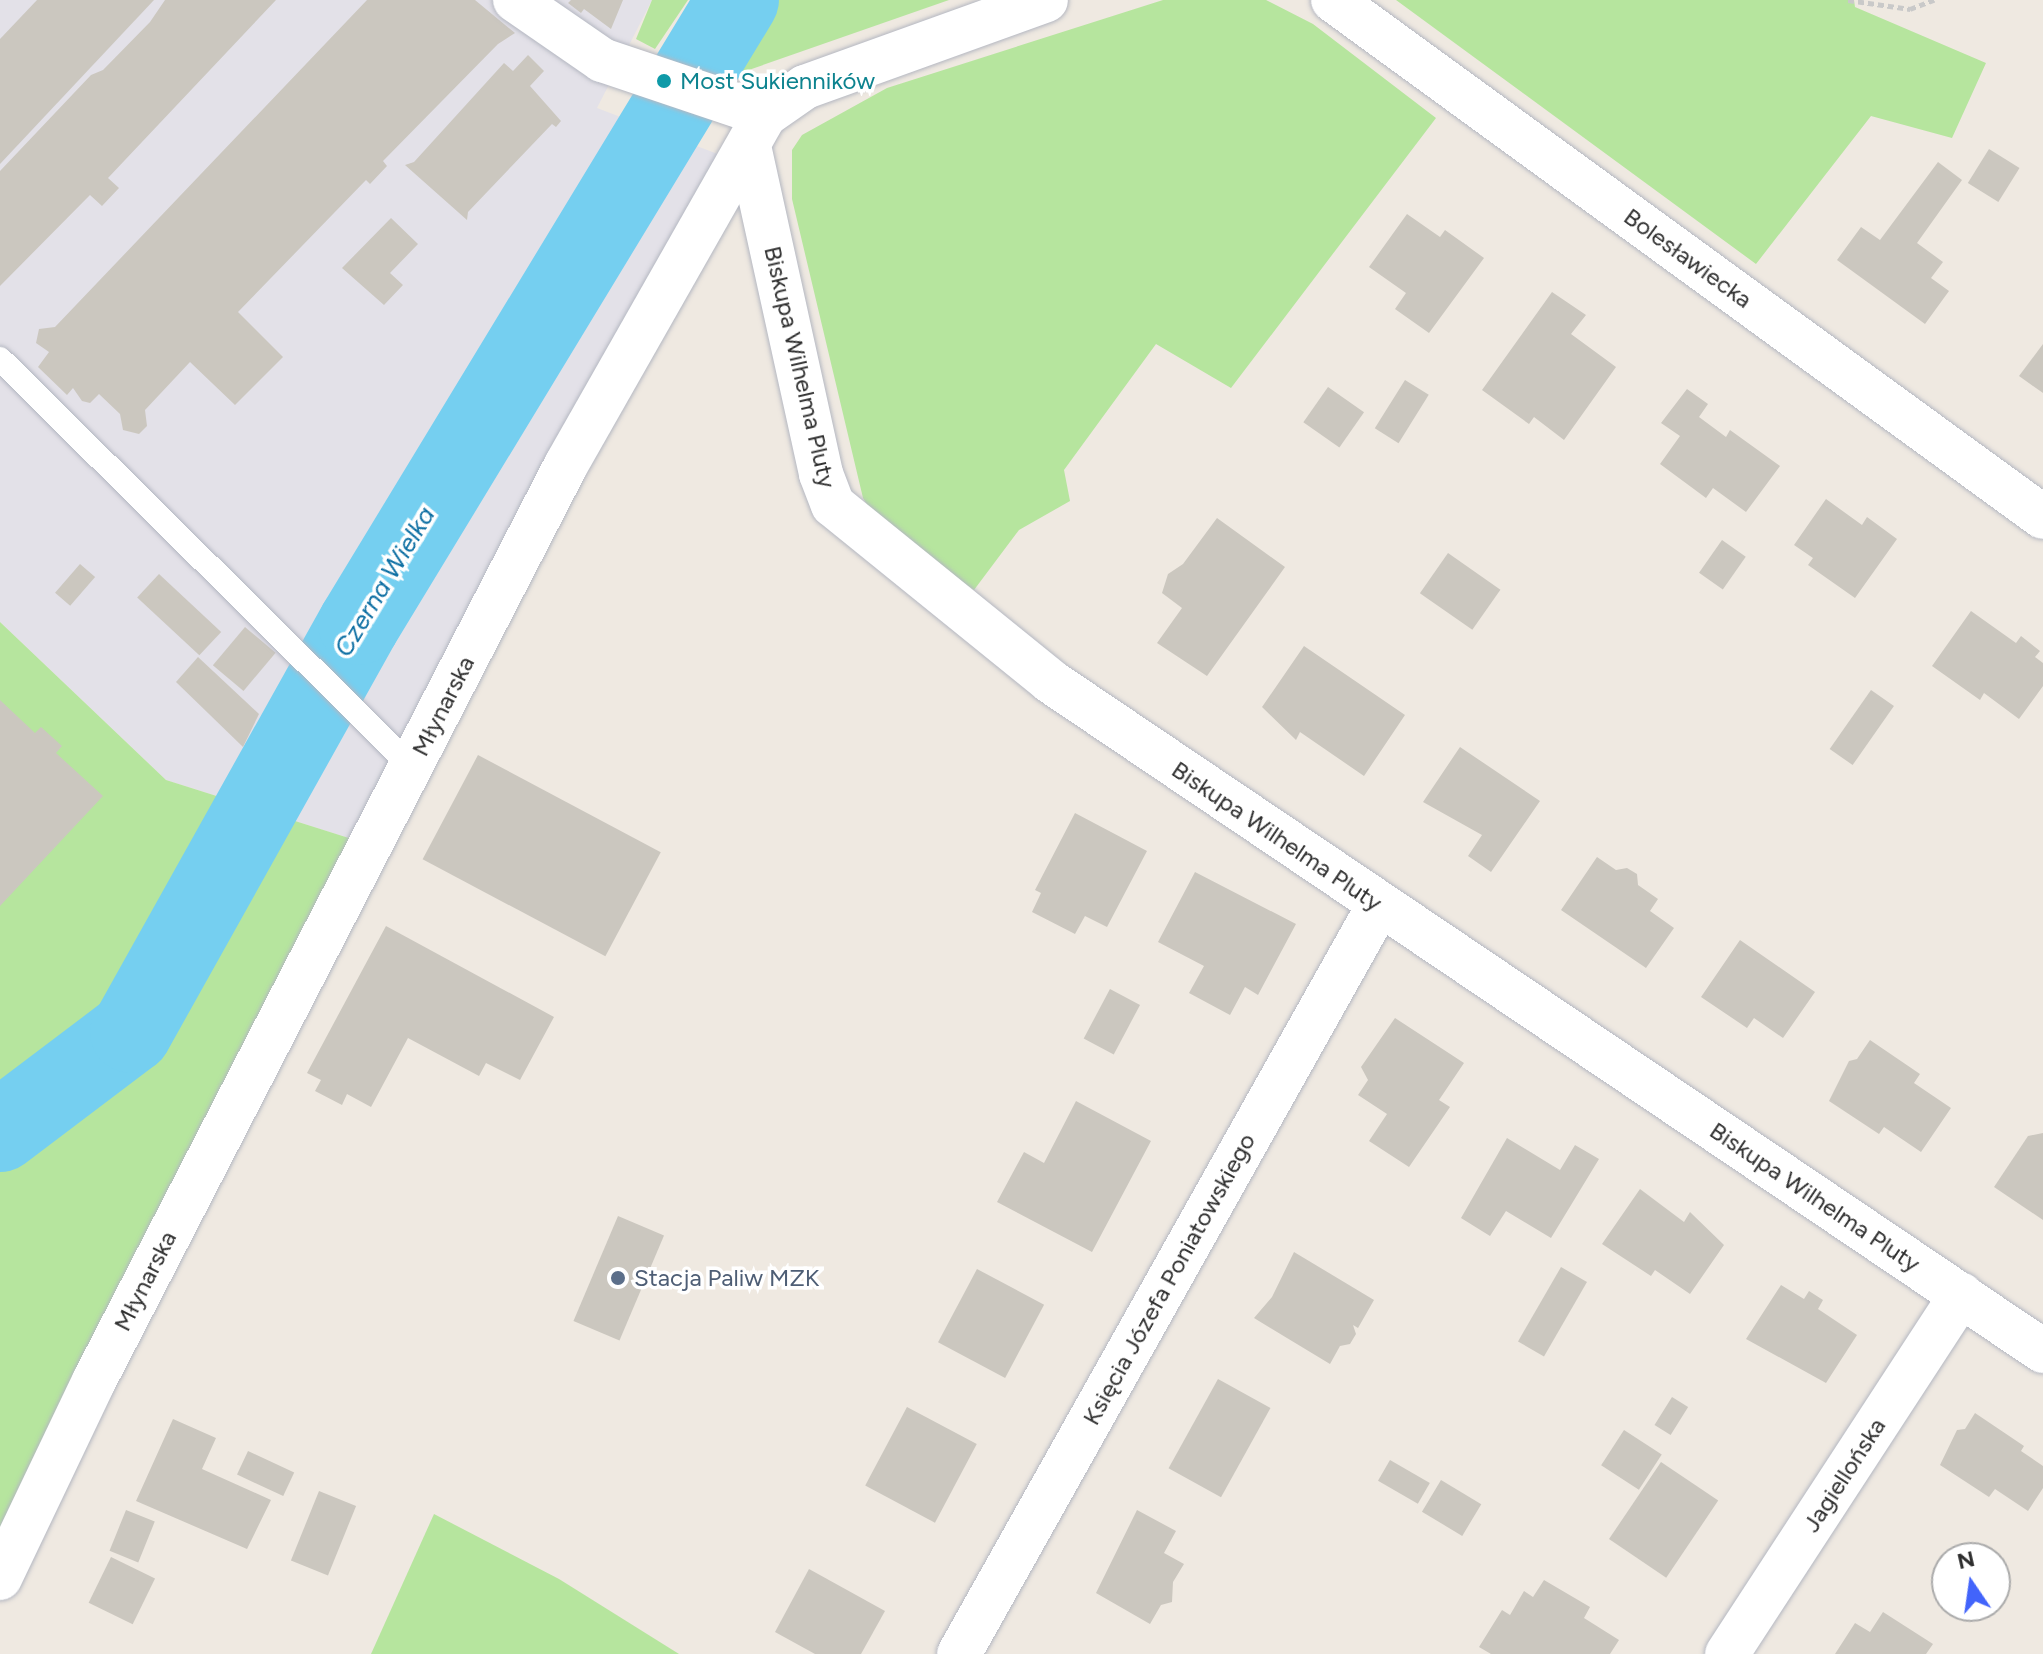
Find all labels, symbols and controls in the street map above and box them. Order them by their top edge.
place label: Most Sukienników [680,67,875,95]
marker: Most Sukienników [655,72,673,90]
street label: Bolesławiecka [1618,202,1758,314]
street label: Biskupa Wilhelma Pluty [758,243,842,491]
water label: Czerna Wielka [328,501,442,663]
street label: Młynarska [406,651,480,761]
street label: Biskupa Wilhelma Pluty [1166,755,1388,917]
street label: Biskupa Wilhelma Pluty [1704,1116,1926,1278]
street label: Księcia Józefa Poniatowskiego [1077,1128,1261,1430]
street label: Młynarska [108,1226,182,1336]
place label: Stacja Paliw MZK [634,1264,819,1292]
marker: Stacja Paliw MZK [609,1269,627,1287]
street label: Jagiellońska [1797,1413,1891,1537]
north arrow [1931,1542,2011,1622]
text: N [1955,1545,1977,1575]

